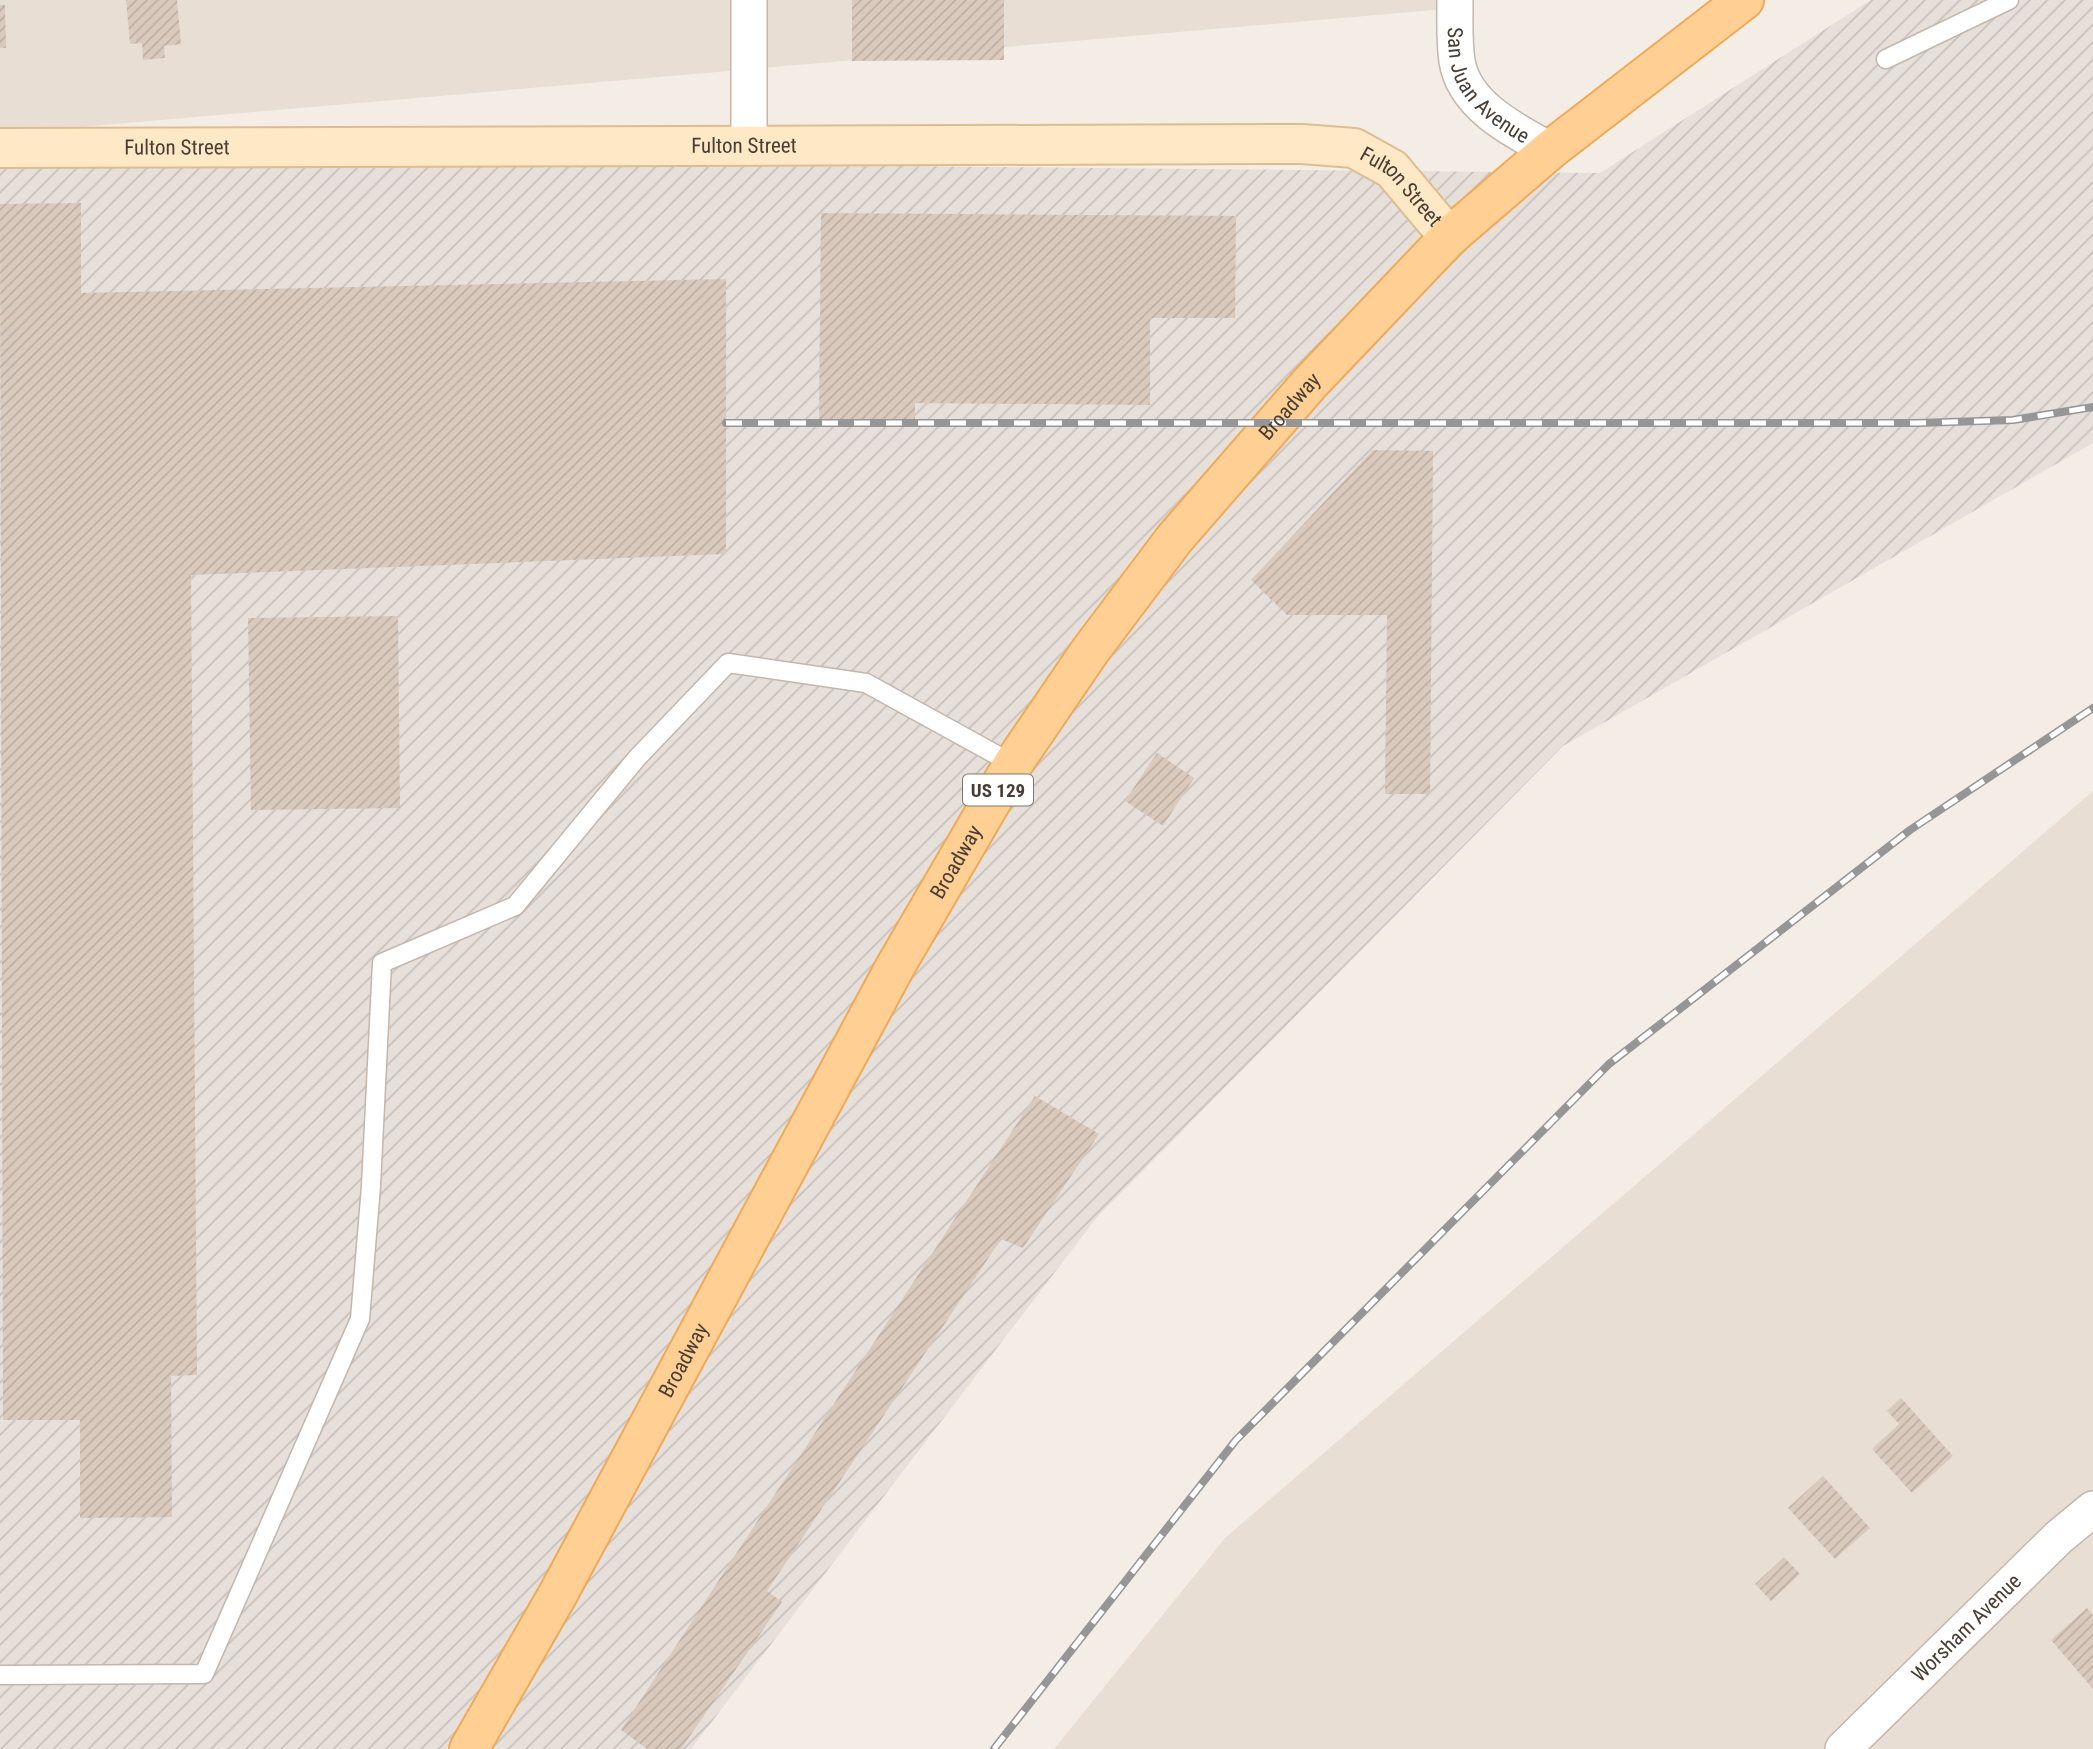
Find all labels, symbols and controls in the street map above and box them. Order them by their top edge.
street label: San Juan Avenue [1443,27,1534,148]
street label: Fulton Street [691,134,797,158]
street label: Fulton Street [124,135,230,160]
street label: Fulton Street [1356,142,1447,231]
street label: Broadway [1254,368,1325,445]
road number: US 129 [963,775,1033,806]
street label: Broadway [925,821,987,903]
street label: Broadway [654,1319,713,1402]
street label: Worsham Avenue [1907,1569,2026,1687]

